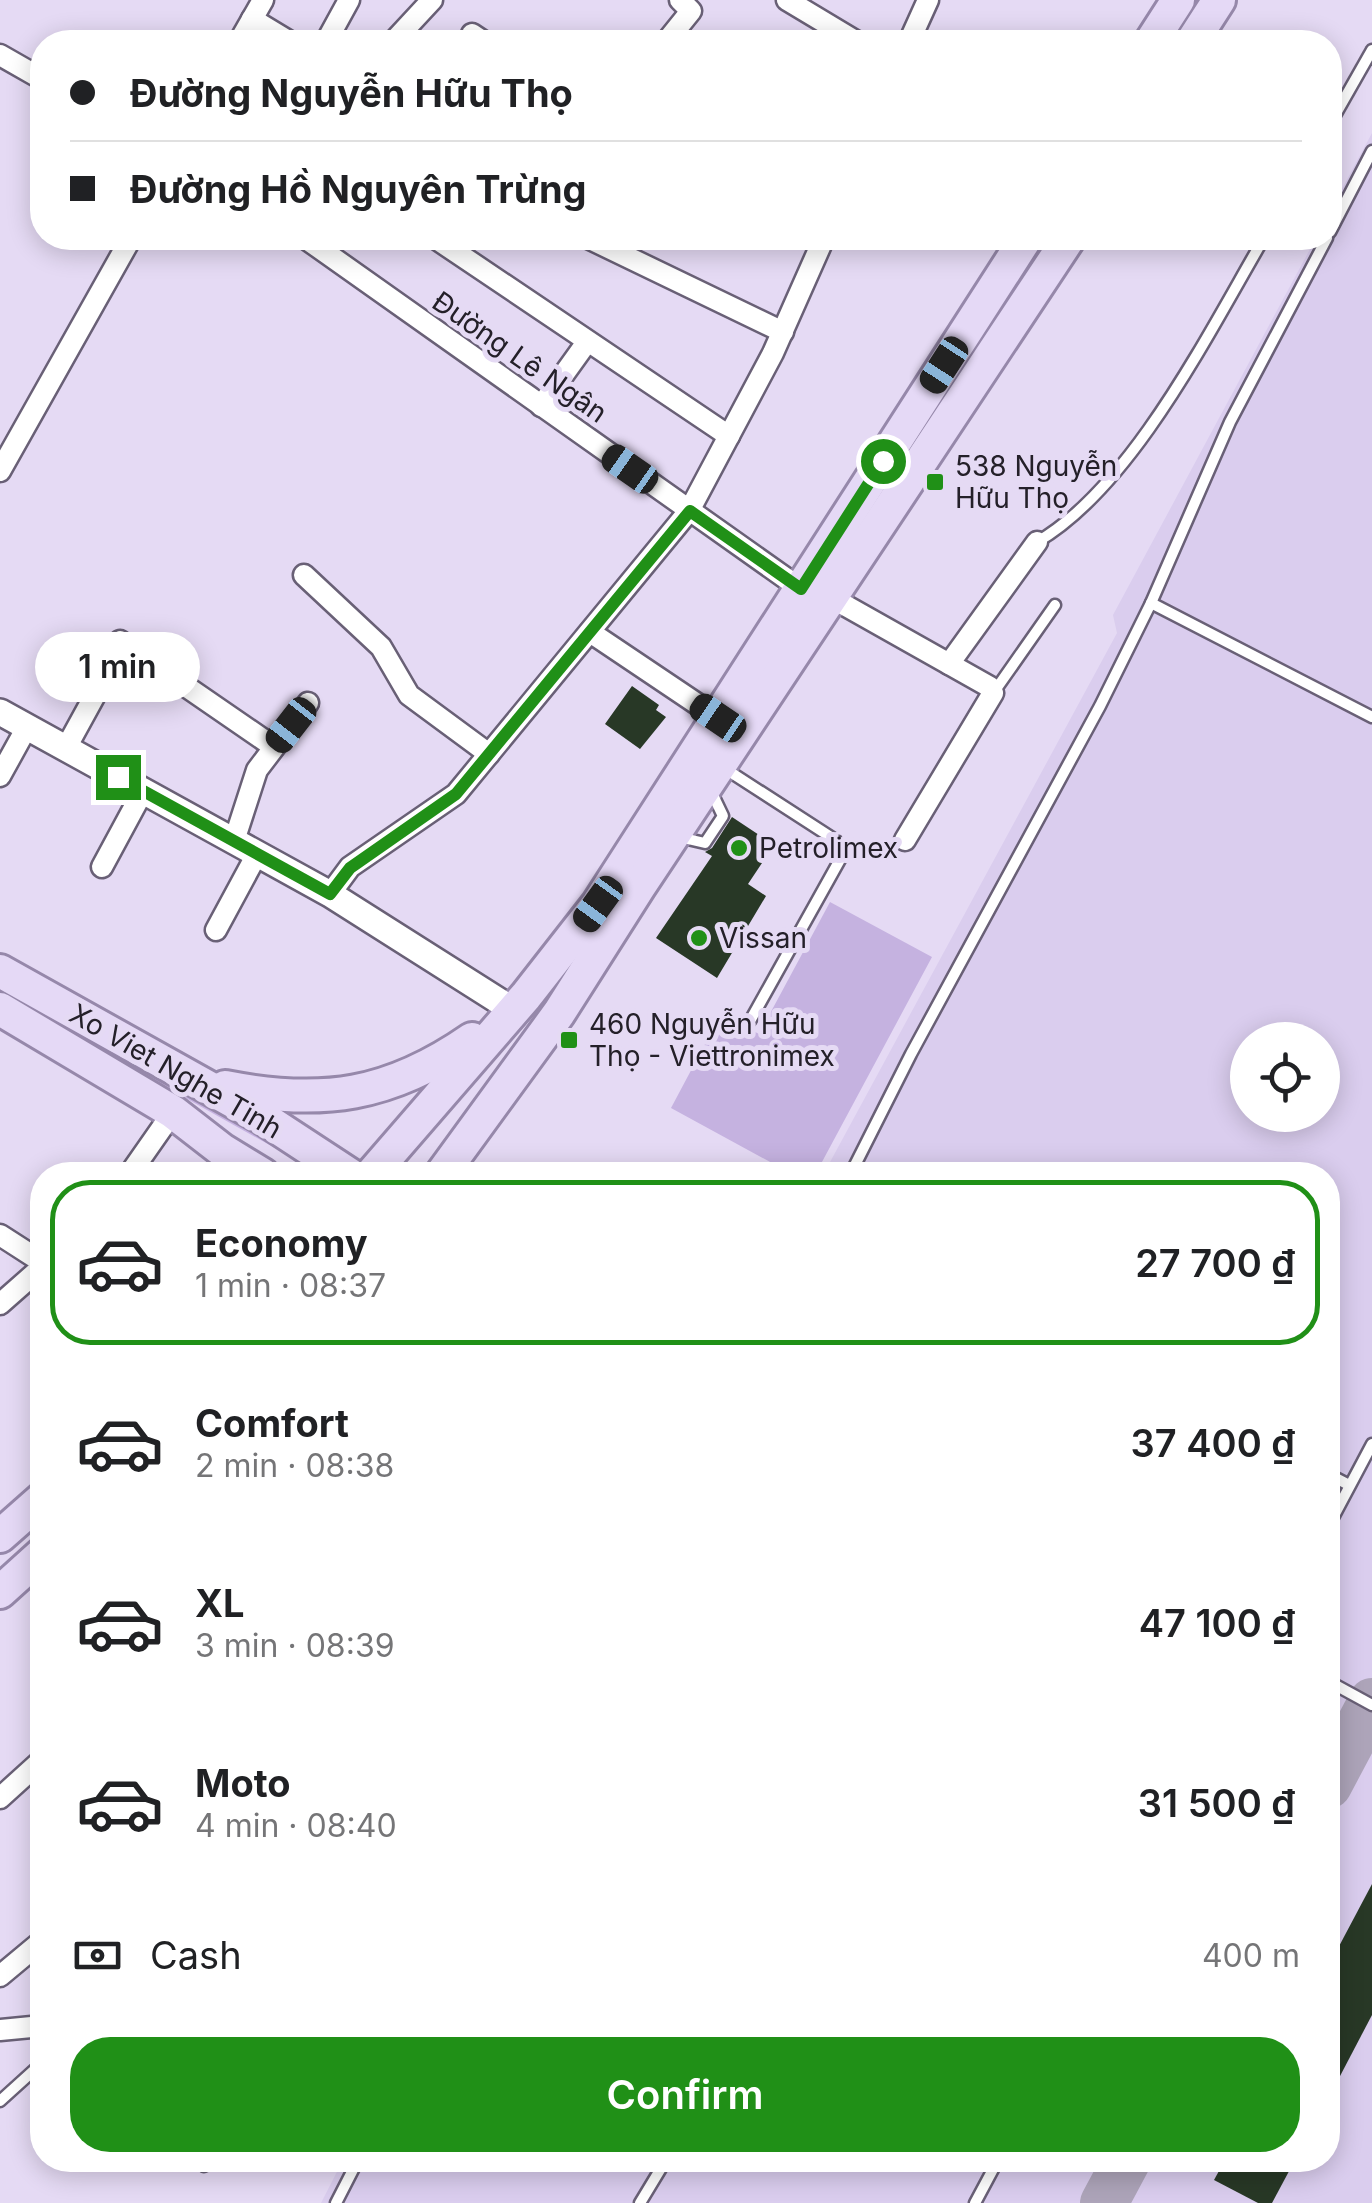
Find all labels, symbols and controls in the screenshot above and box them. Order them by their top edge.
text: Đường Nguyễn Hữu Thọ [130,70,573,116]
text: Đường Hồ Nguyên Trừng [130,166,587,212]
street label: Đường Lê Ngân [426,284,614,430]
car [915,332,973,398]
route start [861,439,906,484]
car [597,440,663,498]
place label: 538 Nguyễn Hữu Thọ [955,449,1117,515]
marker: 538 Nguyễn Hữu Thọ [924,471,946,493]
callout: 1 min [36,632,200,702]
text: 1 min [78,647,157,686]
car [685,689,751,747]
car [261,692,321,758]
route end [96,755,141,800]
place label: Petrolimex [759,831,898,865]
marker: Petrolimex [728,837,750,859]
car [568,871,628,937]
place label: Vissan [719,921,807,955]
marker: Vissan [688,927,710,949]
street label: Xo Viet Nghe Tinh [64,996,288,1146]
place label: 460 Nguyễn Hữu Thọ - Viettronimex [589,1007,835,1073]
map controls [1230,1022,1340,1132]
button: locate [1230,1022,1340,1132]
marker: 460 Nguyễn Hữu Thọ - Viettronimex [558,1029,580,1051]
icon: car [75,1218,165,1308]
text: Economy [195,1220,368,1266]
text: 27 700 ₫ [1135,1240,1295,1286]
text: 1 min · 08:37 [195,1266,386,1305]
icon: car [75,1398,165,1488]
text: Comfort [195,1400,349,1446]
text: 37 400 ₫ [1131,1420,1295,1466]
text: 2 min · 08:38 [195,1446,394,1485]
icon: car [75,1578,165,1668]
text: XL [195,1580,245,1626]
text: 47 100 ₫ [1139,1600,1295,1646]
text: 3 min · 08:39 [195,1626,394,1665]
icon: car [75,1758,165,1848]
text: Moto [195,1760,291,1806]
text: 31 500 ₫ [1138,1780,1295,1826]
text: 4 min · 08:40 [195,1806,397,1845]
icon: cash [70,1928,125,1983]
text: Cash [150,1932,242,1978]
text: 400 m [1202,1936,1300,1975]
button: Confirm [70,2037,1300,2152]

